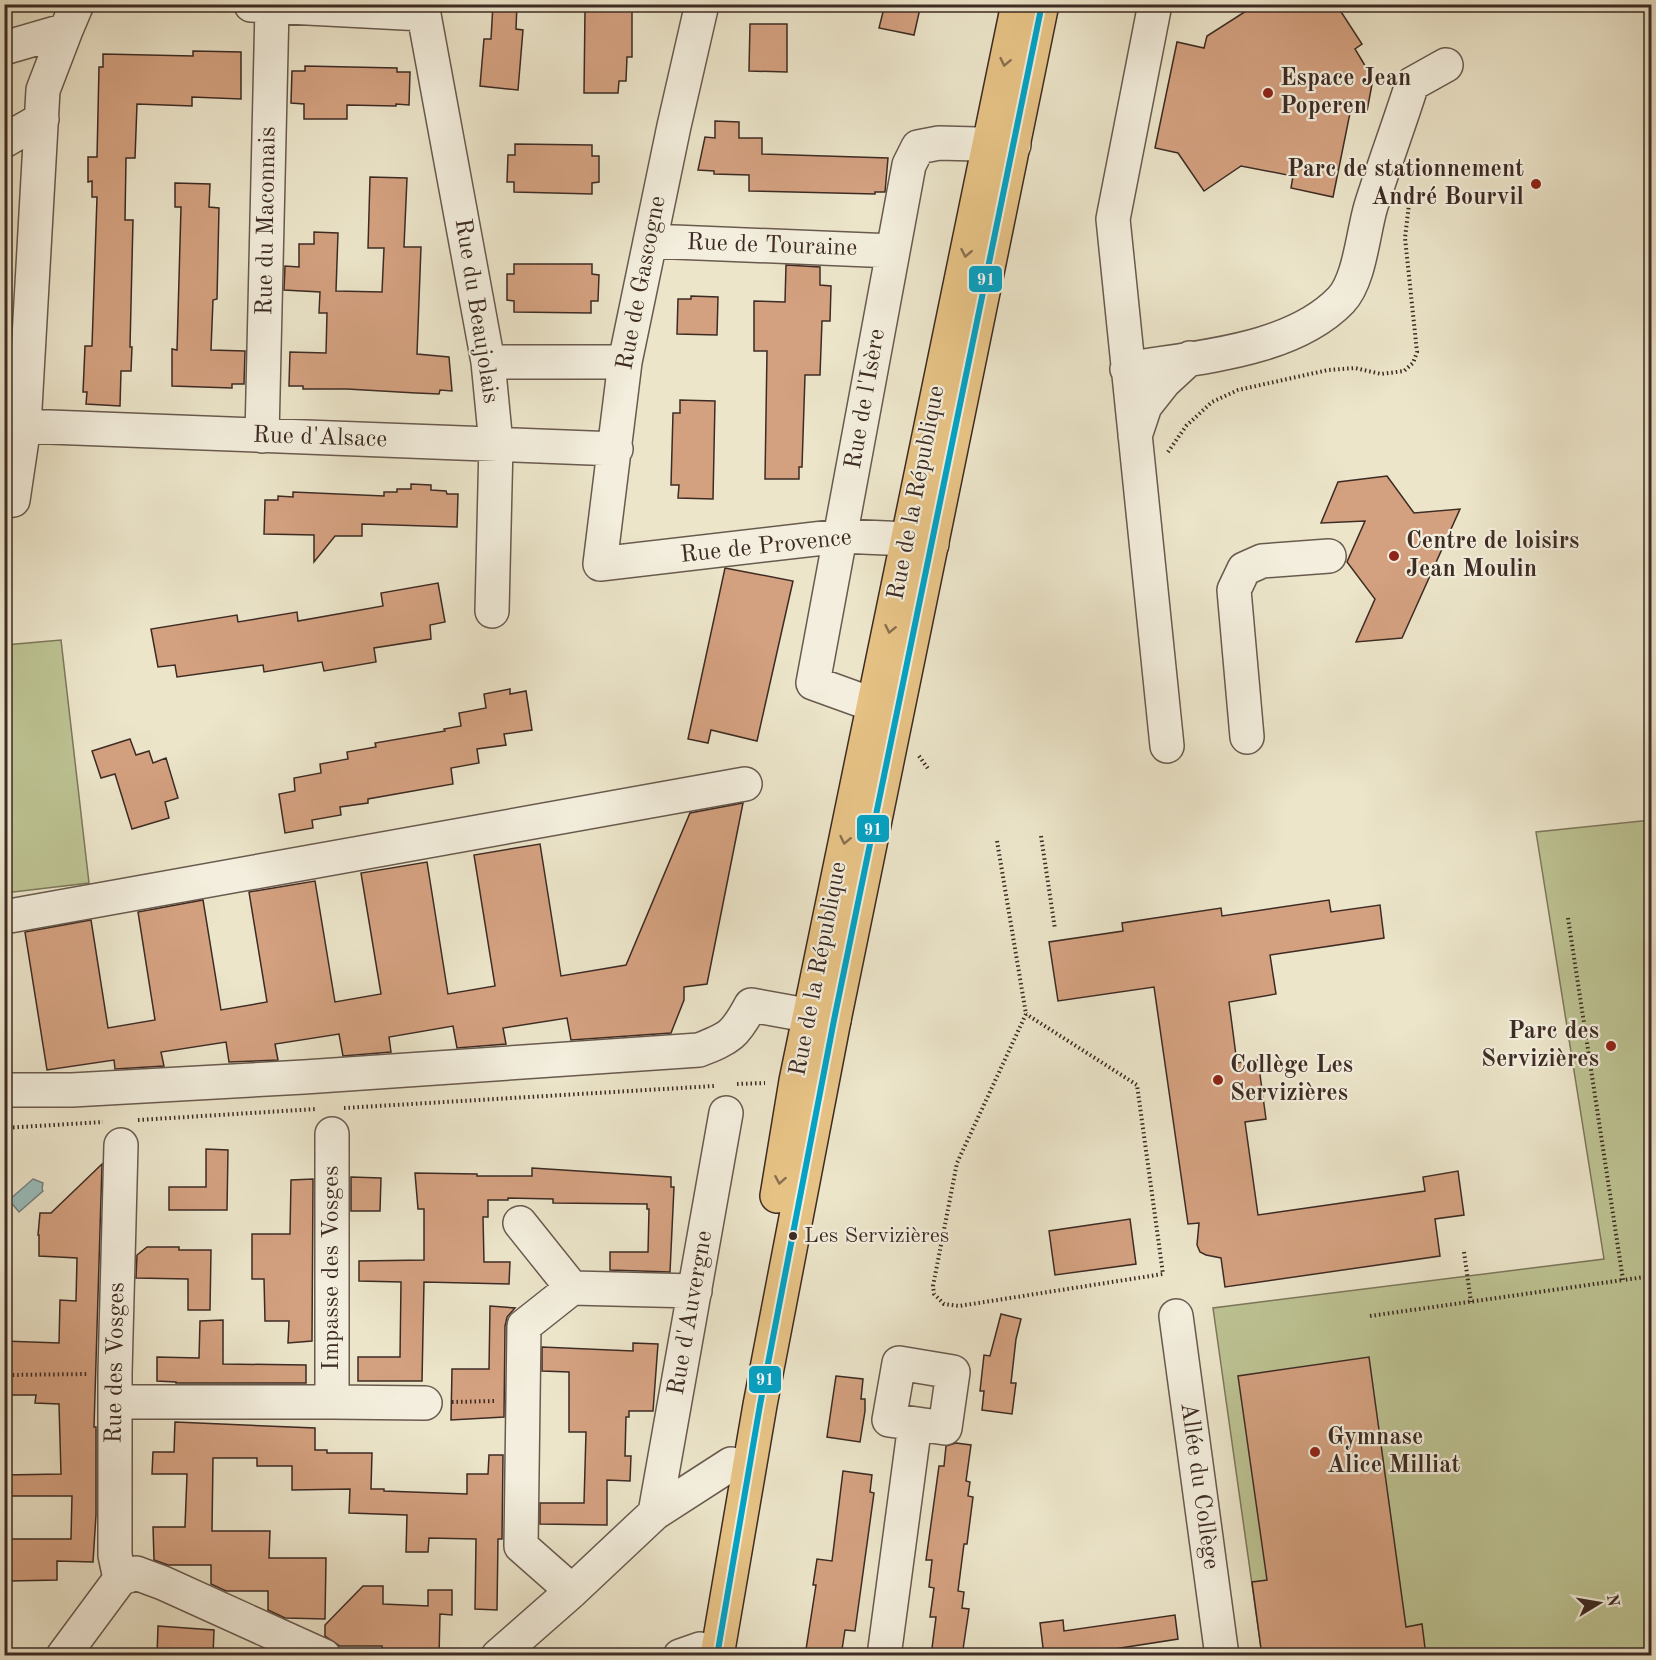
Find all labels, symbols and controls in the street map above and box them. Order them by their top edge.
one-way arrow [1000,56,1013,66]
place label: Espace Jean Poperen [1280,67,1411,119]
marker: Espace Jean Poperen [1261,86,1275,100]
street label: Rue du Maconnais [253,126,281,316]
place label: Parc de stationnement André Bourvil [1287,158,1524,210]
marker: Parc de stationnement André Bourvil [1529,177,1543,191]
street label: Rue de Gascogne [613,194,671,372]
street label: Rue du Beaujolais [450,217,502,405]
street label: Rue de Touraine [686,231,858,261]
one-way arrow [960,247,973,257]
line badge: 91 [968,265,1003,293]
text: 91 [977,273,995,289]
street label: Rue de l'Isère [842,327,890,471]
street label: Rue de la République [884,384,950,602]
street label: Rue d'Alsace [252,424,388,452]
street label: Rue de Provence [679,526,853,568]
place label: Centre de loisirs Jean Moulin [1406,530,1579,582]
marker: Centre de loisirs Jean Moulin [1387,549,1401,563]
one-way arrow [884,624,897,634]
line badge: 91 [856,814,890,843]
text: 91 [864,823,882,839]
one-way arrow [839,835,852,845]
street label: Rue de la République [786,860,852,1078]
place label: Parc des Servizières [1481,1020,1599,1072]
marker: Parc des Servizières [1604,1039,1618,1053]
place label: Collège Les Servizières [1230,1054,1353,1106]
marker: Collège Les Servizières [1211,1073,1225,1087]
street label: Impasse des Vosges [320,1165,344,1371]
one-way arrow [774,1175,786,1185]
place label: Les Servizières [804,1225,949,1247]
street label: Rue d'Auvergne [665,1229,717,1397]
marker: Les Servizières [787,1230,799,1242]
street label: Rue des Vosges [103,1282,129,1444]
line badge: 91 [748,1365,782,1394]
text: 91 [756,1373,774,1389]
street label: Allée du Collège [1175,1401,1223,1571]
place label: Gymnase Alice Milliat [1327,1426,1460,1478]
marker: Gymnase Alice Milliat [1308,1445,1322,1459]
north arrow [1569,1573,1629,1633]
text: N [1603,1593,1621,1609]

